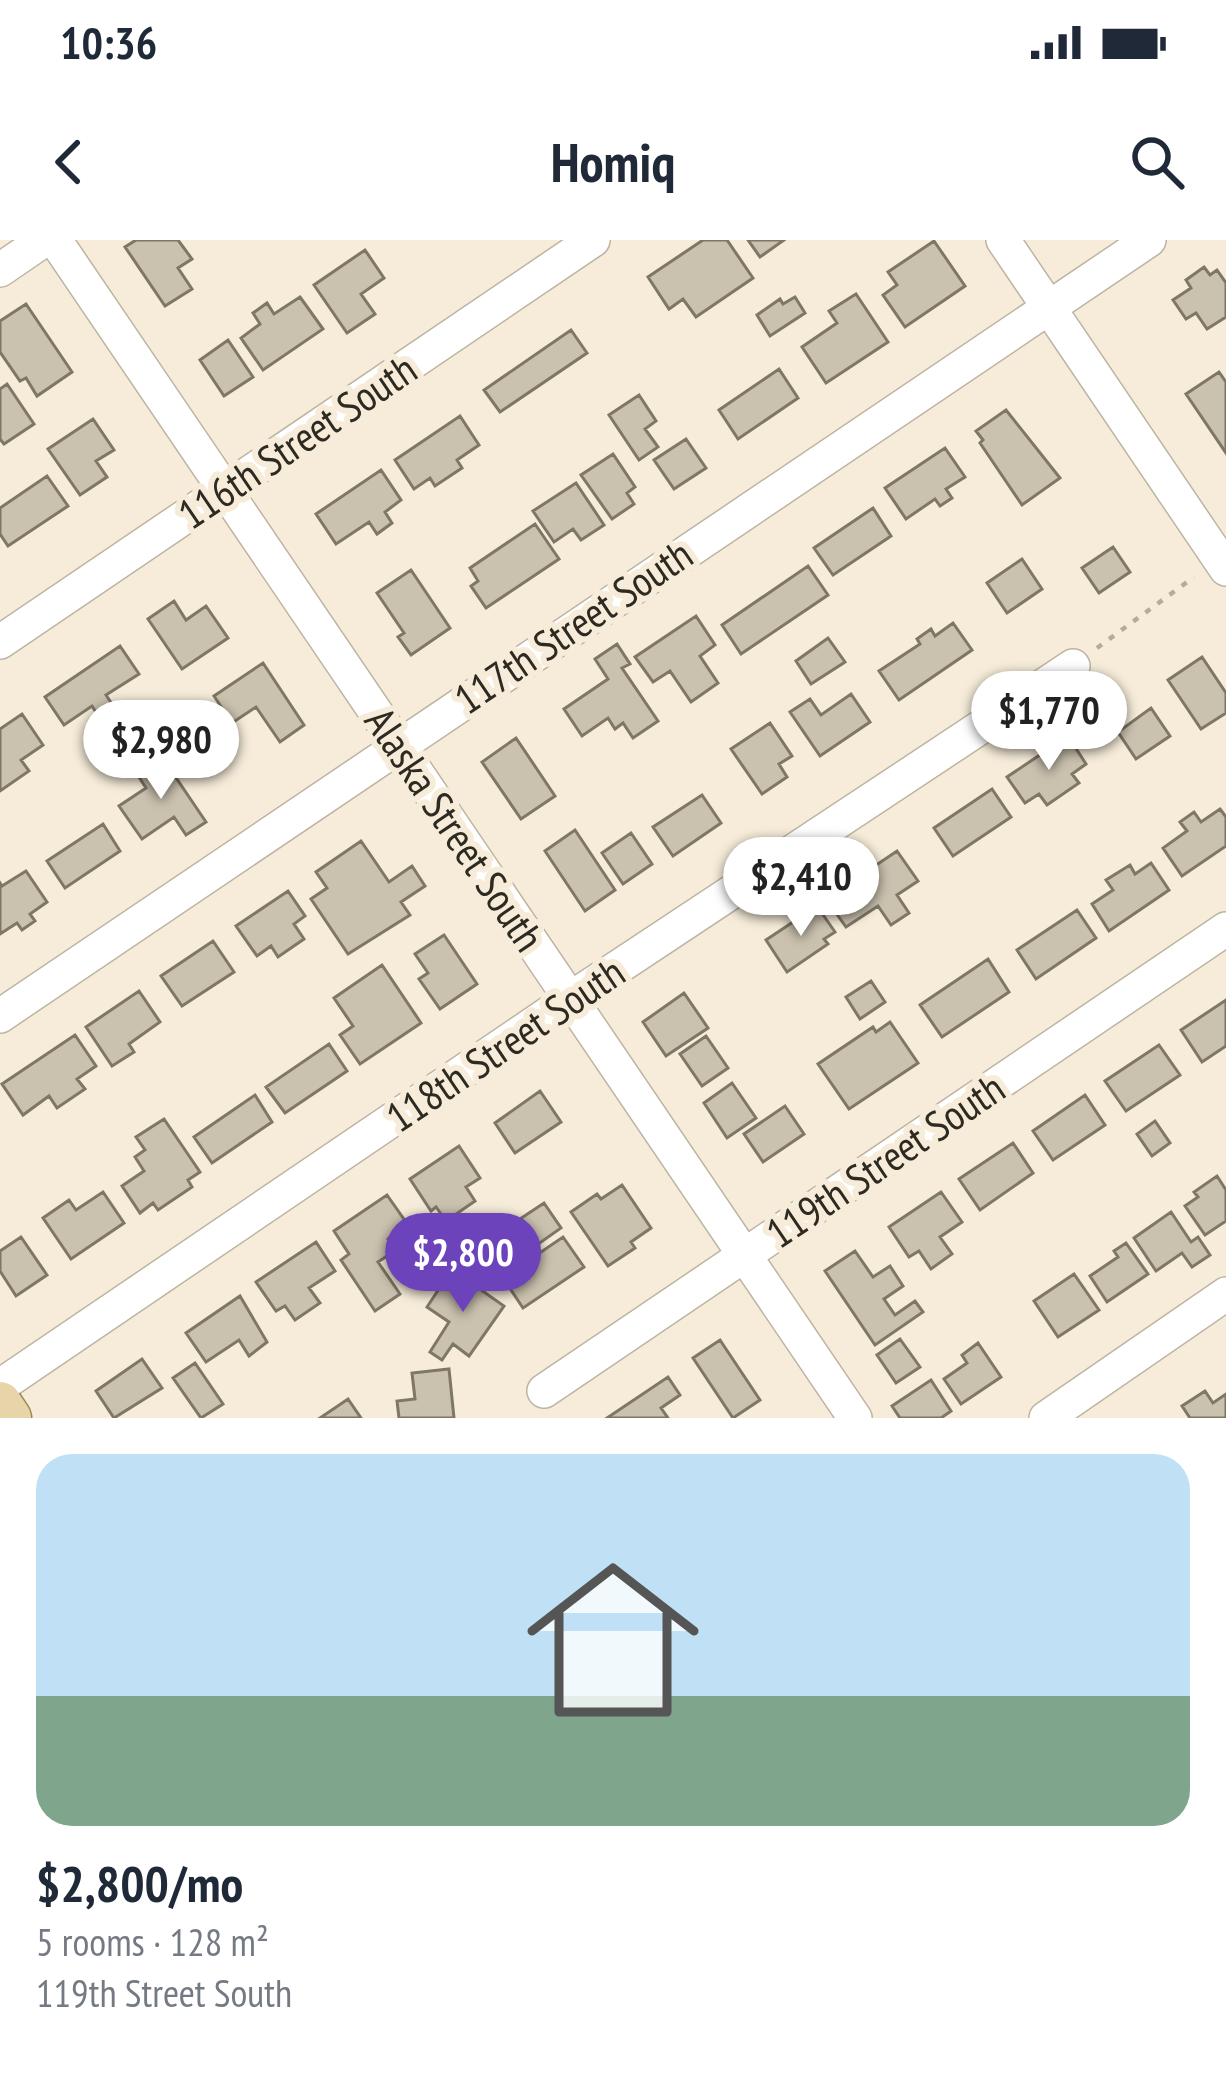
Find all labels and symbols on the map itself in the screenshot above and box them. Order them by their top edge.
street label: 116th Street South [167,341,427,541]
street label: 117th Street South [443,526,703,726]
pin: $1,770 [951,671,1147,773]
street label: Alaska Street South [353,696,557,962]
pin: $2,980 [63,700,259,802]
pin: $2,410 [703,837,899,939]
street label: 118th Street South [375,944,635,1144]
street label: 119th Street South [755,1060,1015,1260]
pin: $2,800 [365,1213,561,1315]

